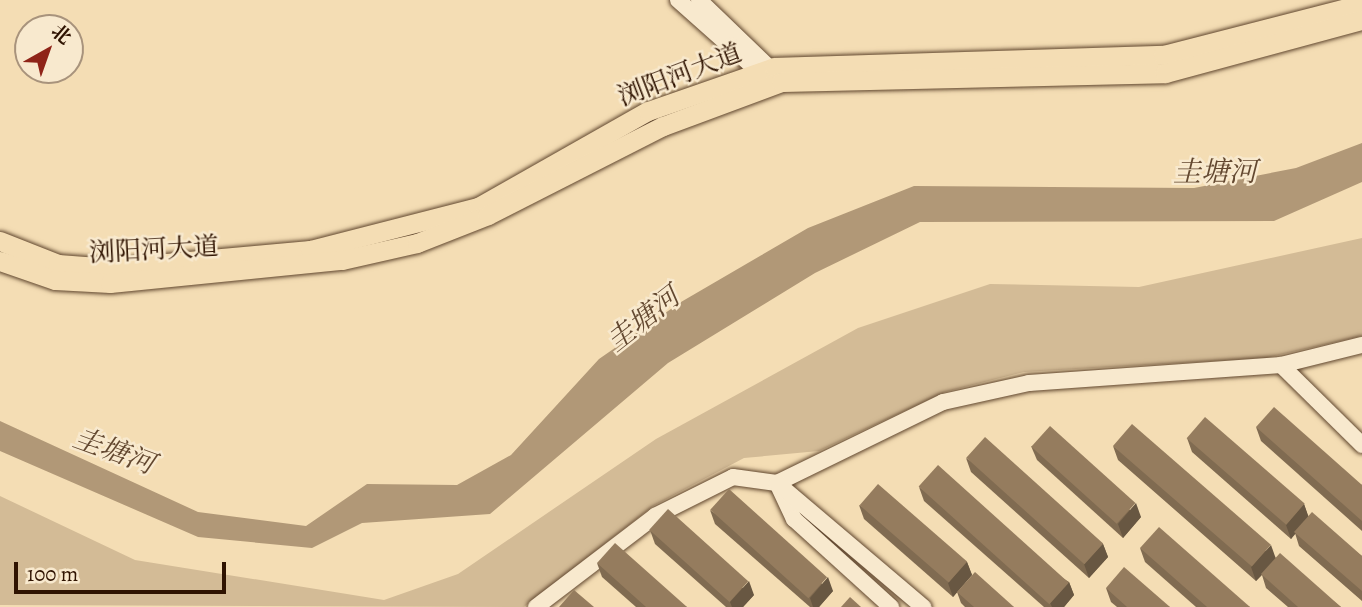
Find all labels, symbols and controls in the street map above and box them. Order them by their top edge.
north arrow [14,14,84,84]
text: 北 [46,18,77,51]
street label: 浏阳河大道 [614,37,746,113]
water label: 圭塘河 [1173,155,1257,189]
street label: 浏阳河大道 [88,231,220,269]
water label: 圭塘河 [600,280,686,358]
water label: 圭塘河 [69,421,159,481]
scale bar [18,548,229,592]
text: 100 m [27,560,78,588]

